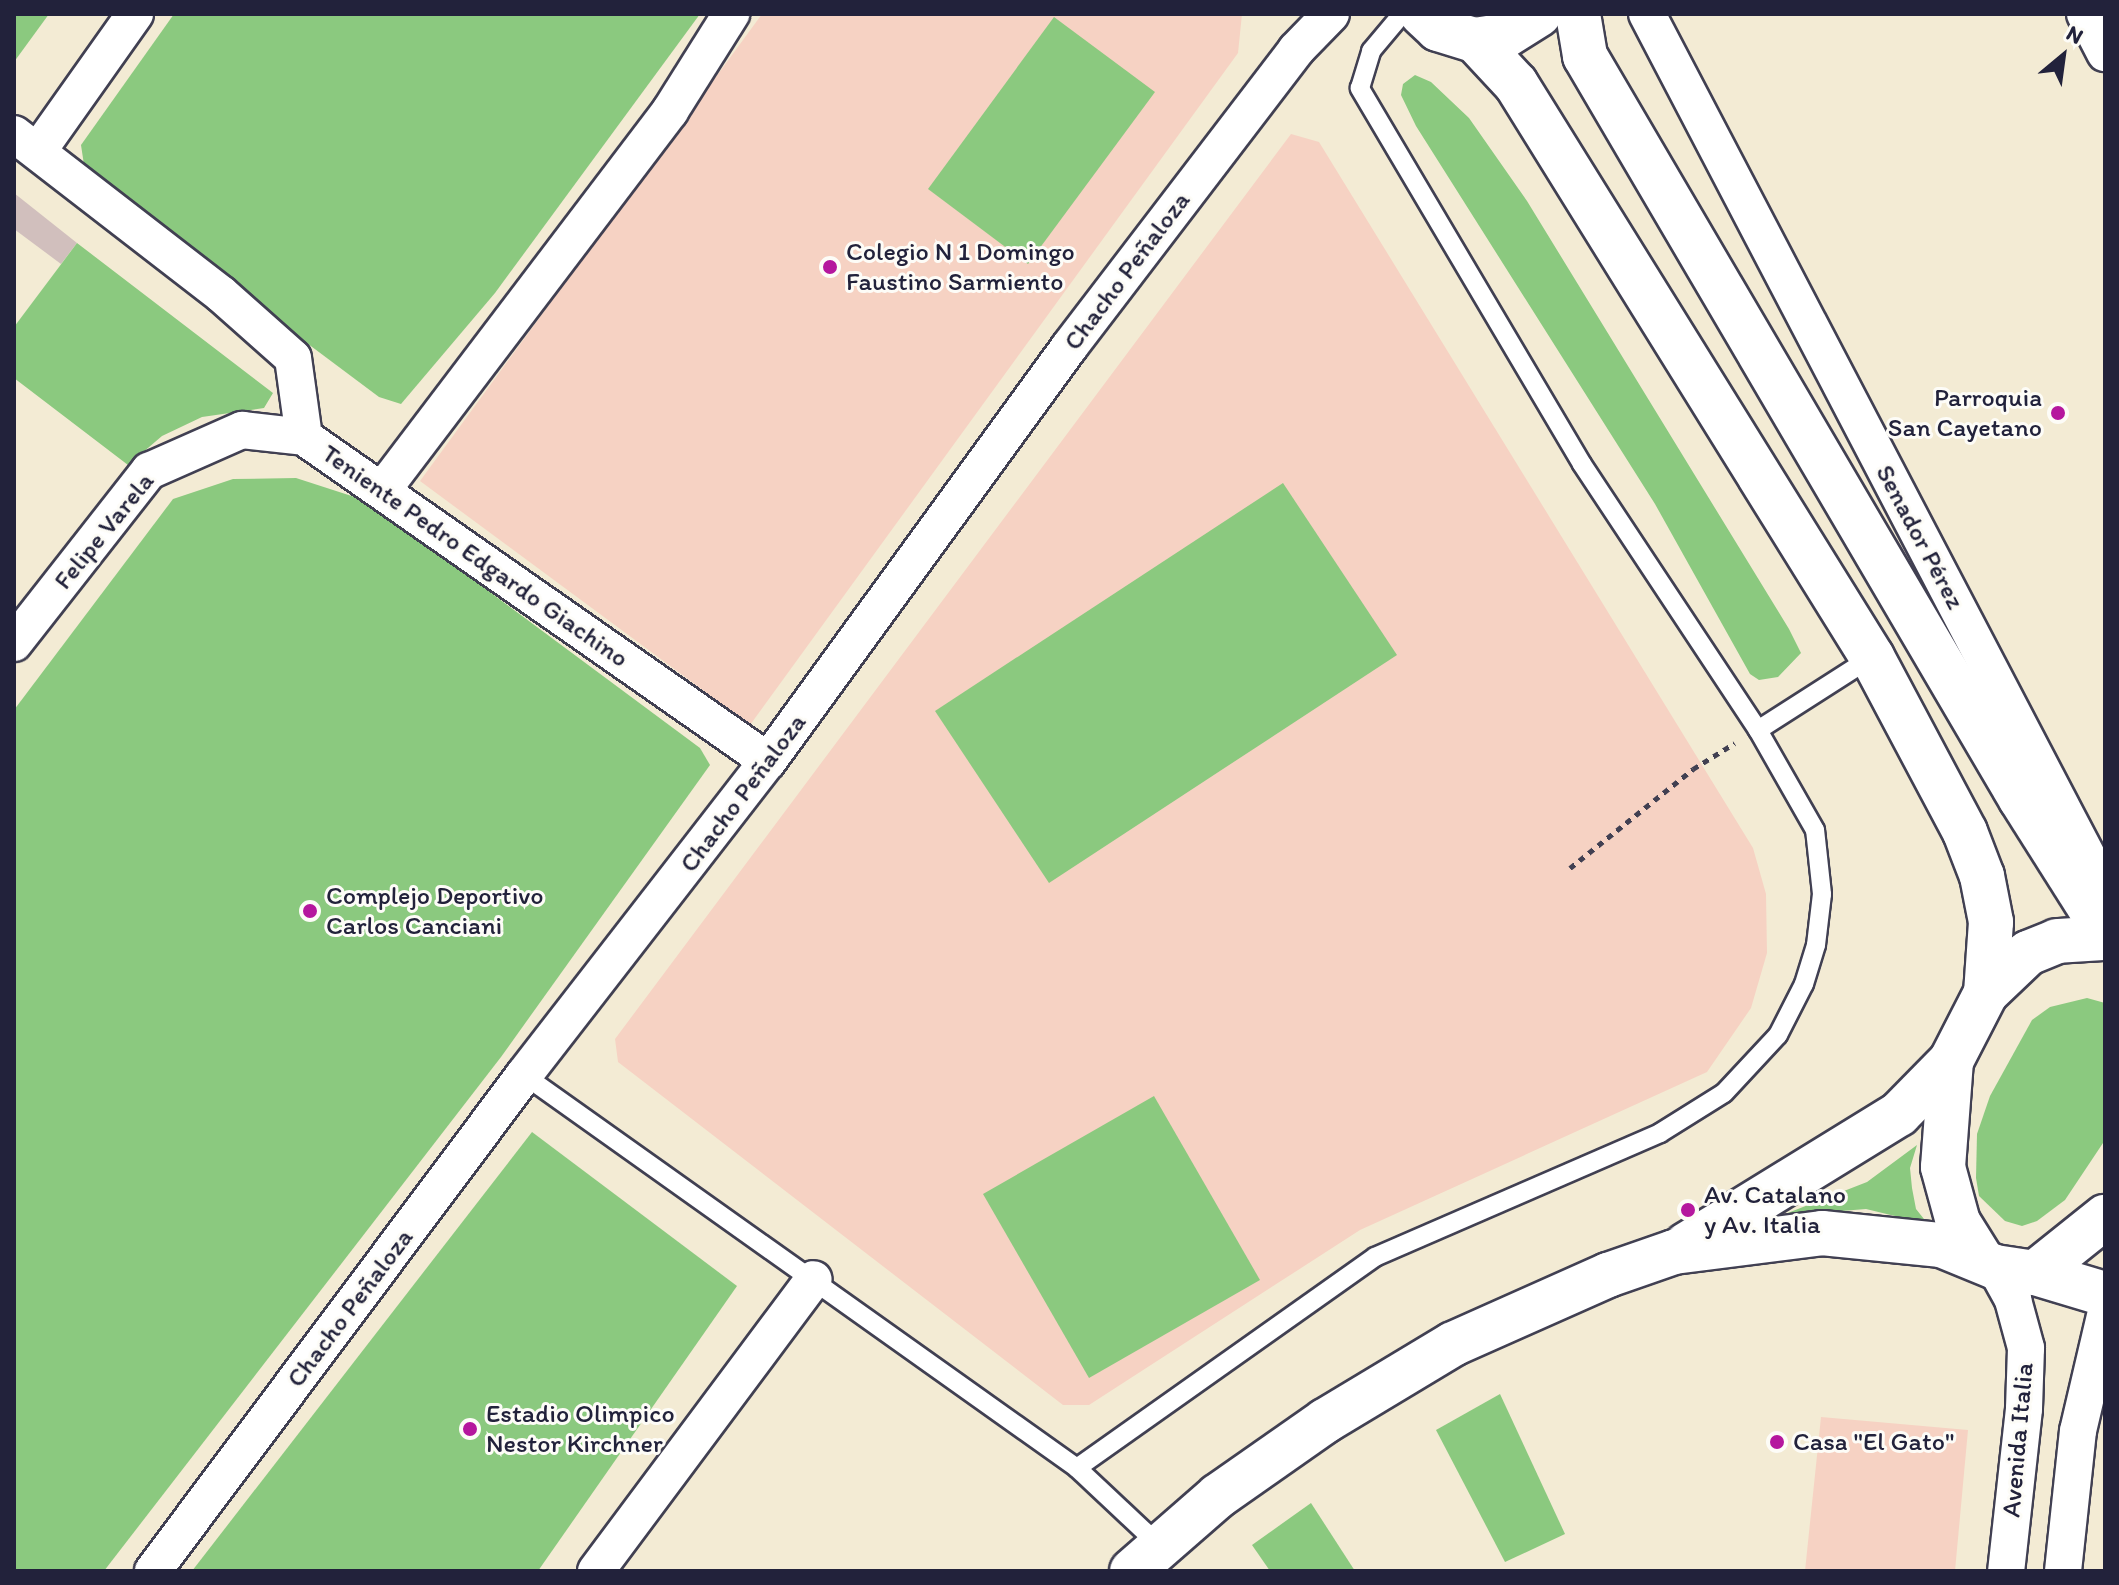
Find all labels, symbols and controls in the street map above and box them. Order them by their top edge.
north arrow [2023,16,2103,96]
text: N [2062,19,2088,50]
street label: Chacho Peñaloza [1058,186,1196,356]
place label: Colegio N 1 Domingo Faustino Sarmiento [846,236,1075,298]
marker: Colegio N 1 Domingo Faustino Sarmiento [821,258,839,276]
place label: Parroquia San Cayetano [1887,382,2042,444]
marker: Parroquia San Cayetano [2049,404,2067,422]
street label: Teniente Pedro Edgardo Giachino [316,438,634,674]
street label: Senador Pérez [1869,460,1971,614]
street label: Felipe Varela [47,466,161,596]
street label: Chacho Peñaloza [674,708,812,878]
place label: Complejo Deportivo Carlos Canciani [326,880,544,942]
marker: Complejo Deportivo Carlos Canciani [301,902,319,920]
place label: Av. Catalano y Av. Italia [1704,1179,1846,1240]
marker: Av. Catalano y Av. Italia [1679,1201,1697,1219]
street label: Chacho Peñaloza [281,1223,419,1393]
street label: Avenida Italia [1996,1361,2040,1519]
place label: Estadio Olimpico Nestor Kirchner [486,1398,675,1460]
marker: Estadio Olimpico Nestor Kirchner [461,1420,479,1438]
place label: Casa "El Gato" [1793,1426,1954,1458]
marker: Casa "El Gato" [1768,1433,1786,1451]

